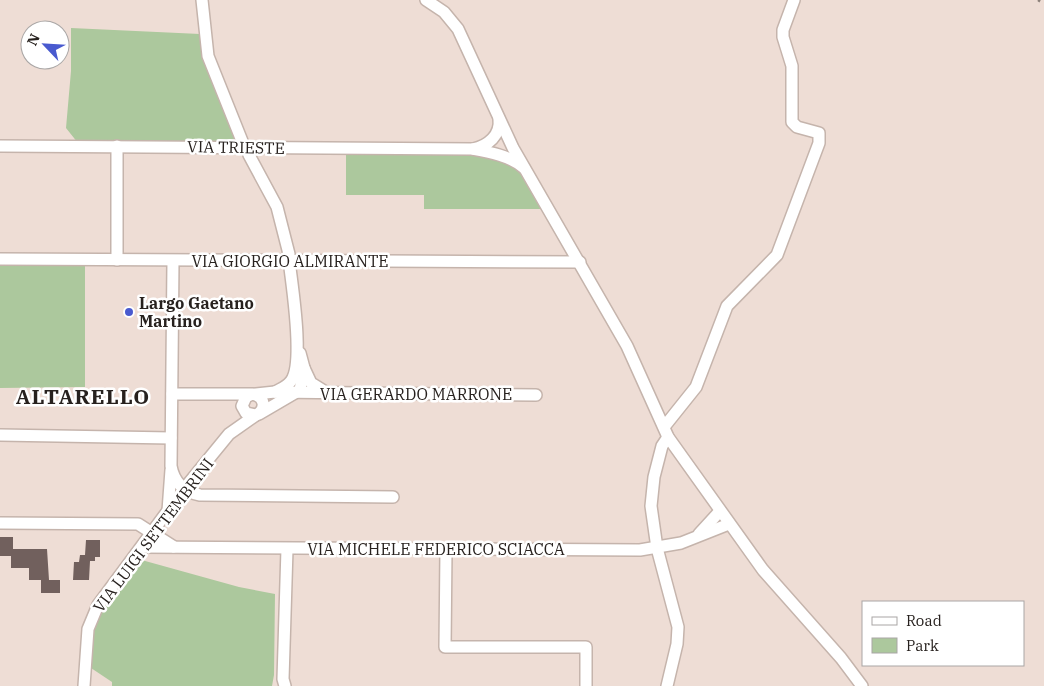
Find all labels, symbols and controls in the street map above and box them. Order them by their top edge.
north arrow [20,20,70,70]
text: N [23,31,44,48]
street label: VIA TRIESTE [187,136,285,158]
street label: VIA GIORGIO ALMIRANTE [191,251,389,271]
place label: Largo Gaetano Martino [139,293,254,331]
marker: Largo Gaetano Martino [123,306,135,318]
district label: ALTARELLO [16,382,150,410]
street label: VIA GERARDO MARRONE [320,384,512,404]
street label: VIA LUIGI SETTEMBRINI [88,454,218,616]
street label: VIA MICHELE FEDERICO SCIACCA [307,539,565,559]
legend [862,601,1024,666]
text: Road [906,611,942,630]
text: Park [906,636,939,655]

